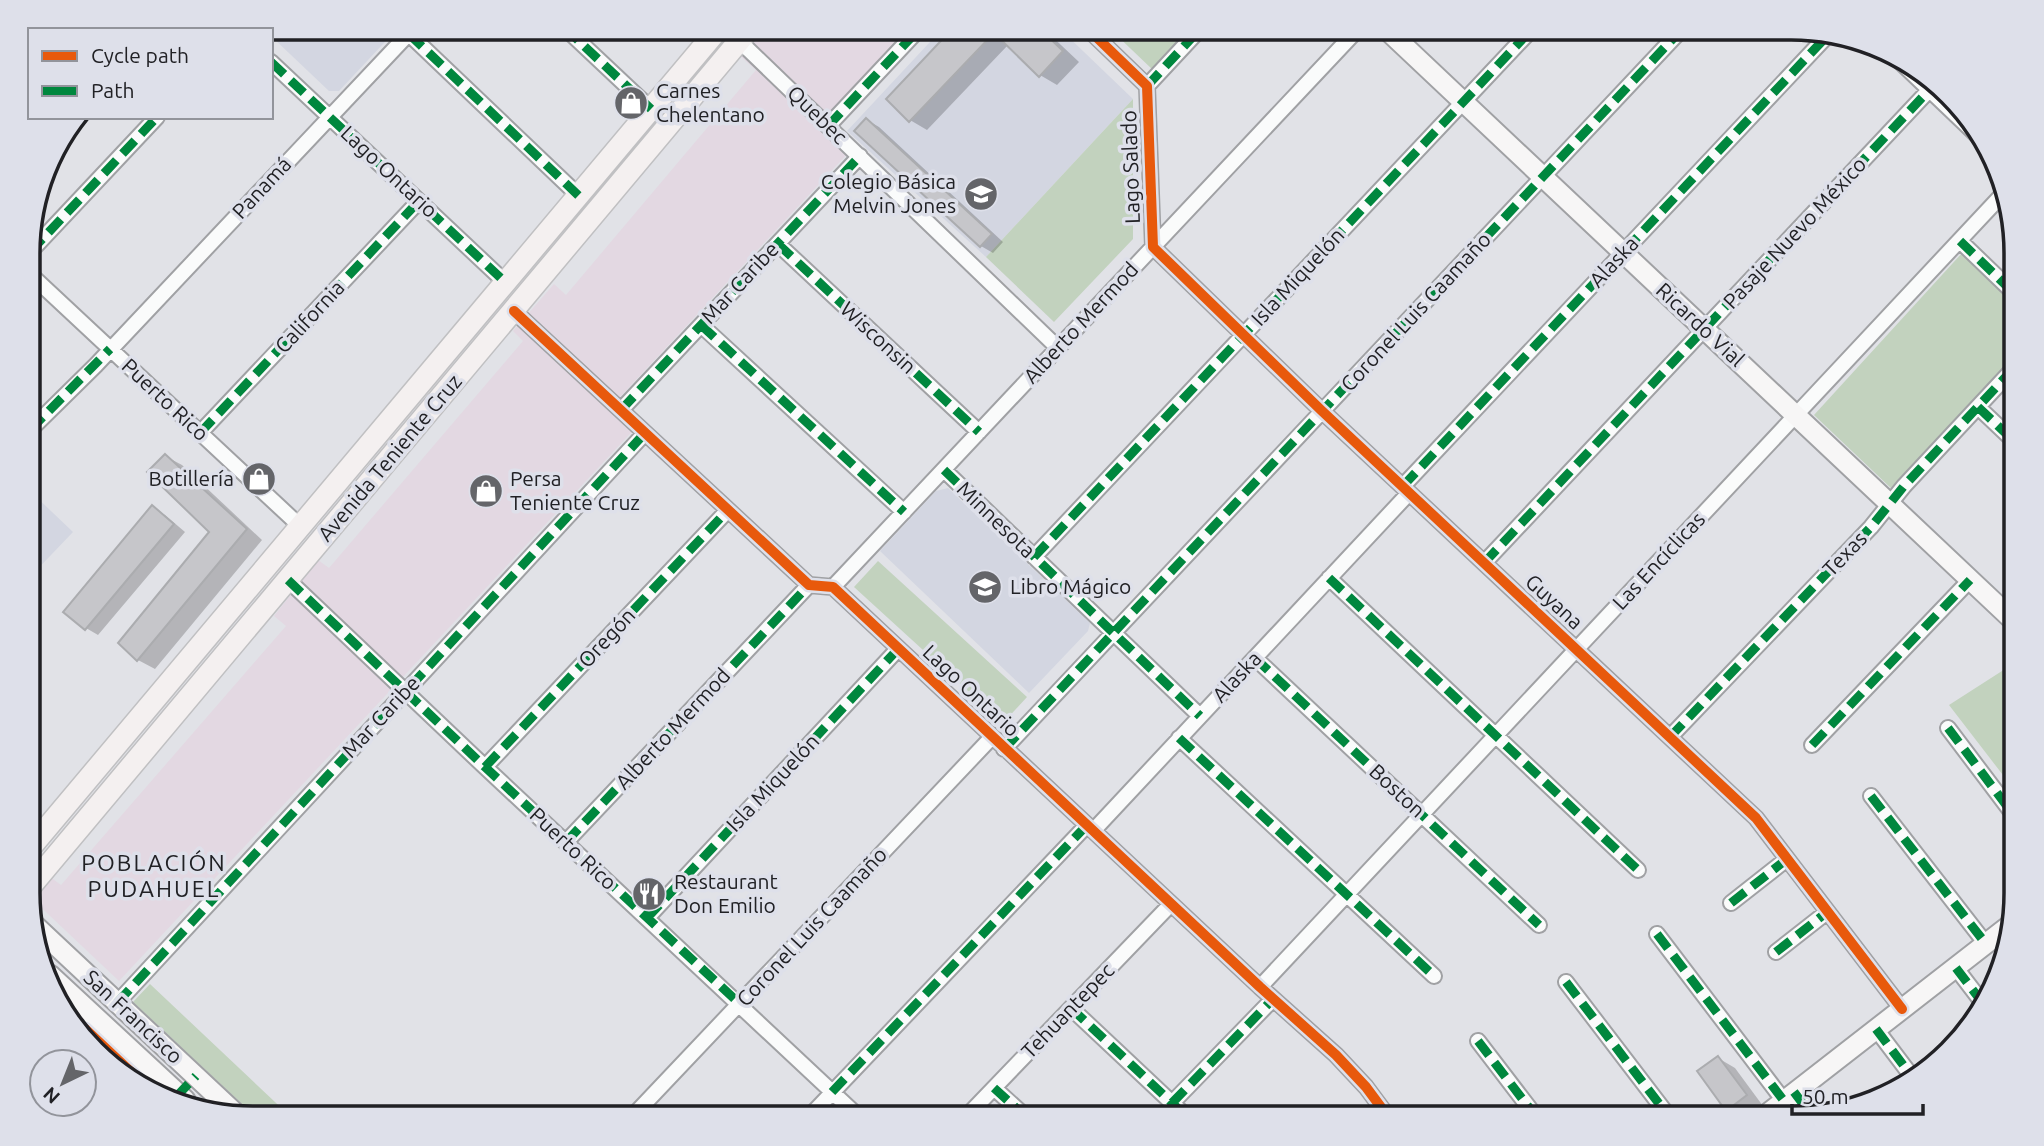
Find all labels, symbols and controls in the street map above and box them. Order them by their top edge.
legend [28,28,273,119]
text: Cycle path [91,43,189,67]
text: Path [91,78,134,102]
place label: Carnes Chelentano [656,78,765,126]
street label: Quebec [783,80,853,149]
shop icon: Carnes Chelentano [612,84,650,122]
street label: Lago Salado [1116,110,1144,224]
street label: Lago Ontario [336,120,443,222]
street label: Panamá [227,152,296,223]
street label: Pasaje Nuevo México [1718,152,1871,313]
place label: Colegio Básica Melvin Jones [821,169,956,217]
school or university icon: Colegio Básica Melvin Jones [962,175,1000,213]
street label: Isla Miquelón [1246,223,1349,330]
street label: Coronel Luis Caamaño [1335,227,1495,396]
street label: Alaska [1584,231,1643,292]
street label: Mar Caribe [696,237,783,328]
street label: Alberto Mermod [1018,257,1143,388]
street label: California [270,275,349,358]
street label: Ricardo Vial [1652,277,1750,371]
street label: Wisconsin [836,296,921,378]
street label: Puerto Rico [117,353,214,445]
street label: Avenida Teniente Cruz [312,369,466,546]
shop icon: Botillería [240,460,278,498]
place label: Botillería [149,466,234,490]
place label: Persa Teniente Cruz [510,466,640,514]
shop icon: Persa Teniente Cruz [467,472,505,510]
street label: Minnesota [953,476,1041,562]
street label: Las Encíclicas [1607,507,1709,614]
street label: Texas [1817,526,1871,581]
school or university icon: Libro Mágico [966,568,1004,606]
street label: Guyana [1521,569,1588,634]
place label: Libro Mágico [1010,574,1131,598]
street label: Oregón [573,603,640,672]
street label: Lago Ontario [918,639,1025,741]
street label: Alaska [1207,646,1266,707]
street label: Alberto Mermod [610,663,735,794]
street label: Mar Caribe [337,671,424,762]
street label: Isla Miquelón [721,729,824,836]
street label: Boston [1365,759,1430,822]
street label: Puerto Rico [525,802,622,894]
street label: Coronel Luis Caamaño [731,842,891,1011]
district label: POBLACIÓN PUDAHUEL [81,849,227,901]
place label: Restaurant Don Emilio [674,869,778,917]
restaurant icon: Restaurant Don Emilio [630,875,668,913]
street label: Tehuantepec [1016,958,1119,1063]
street label: San Francisco [79,965,188,1068]
north arrow [28,1048,98,1118]
scale bar [1792,1072,1923,1116]
text: N [39,1083,64,1108]
text: 50 m [1802,1084,1849,1108]

